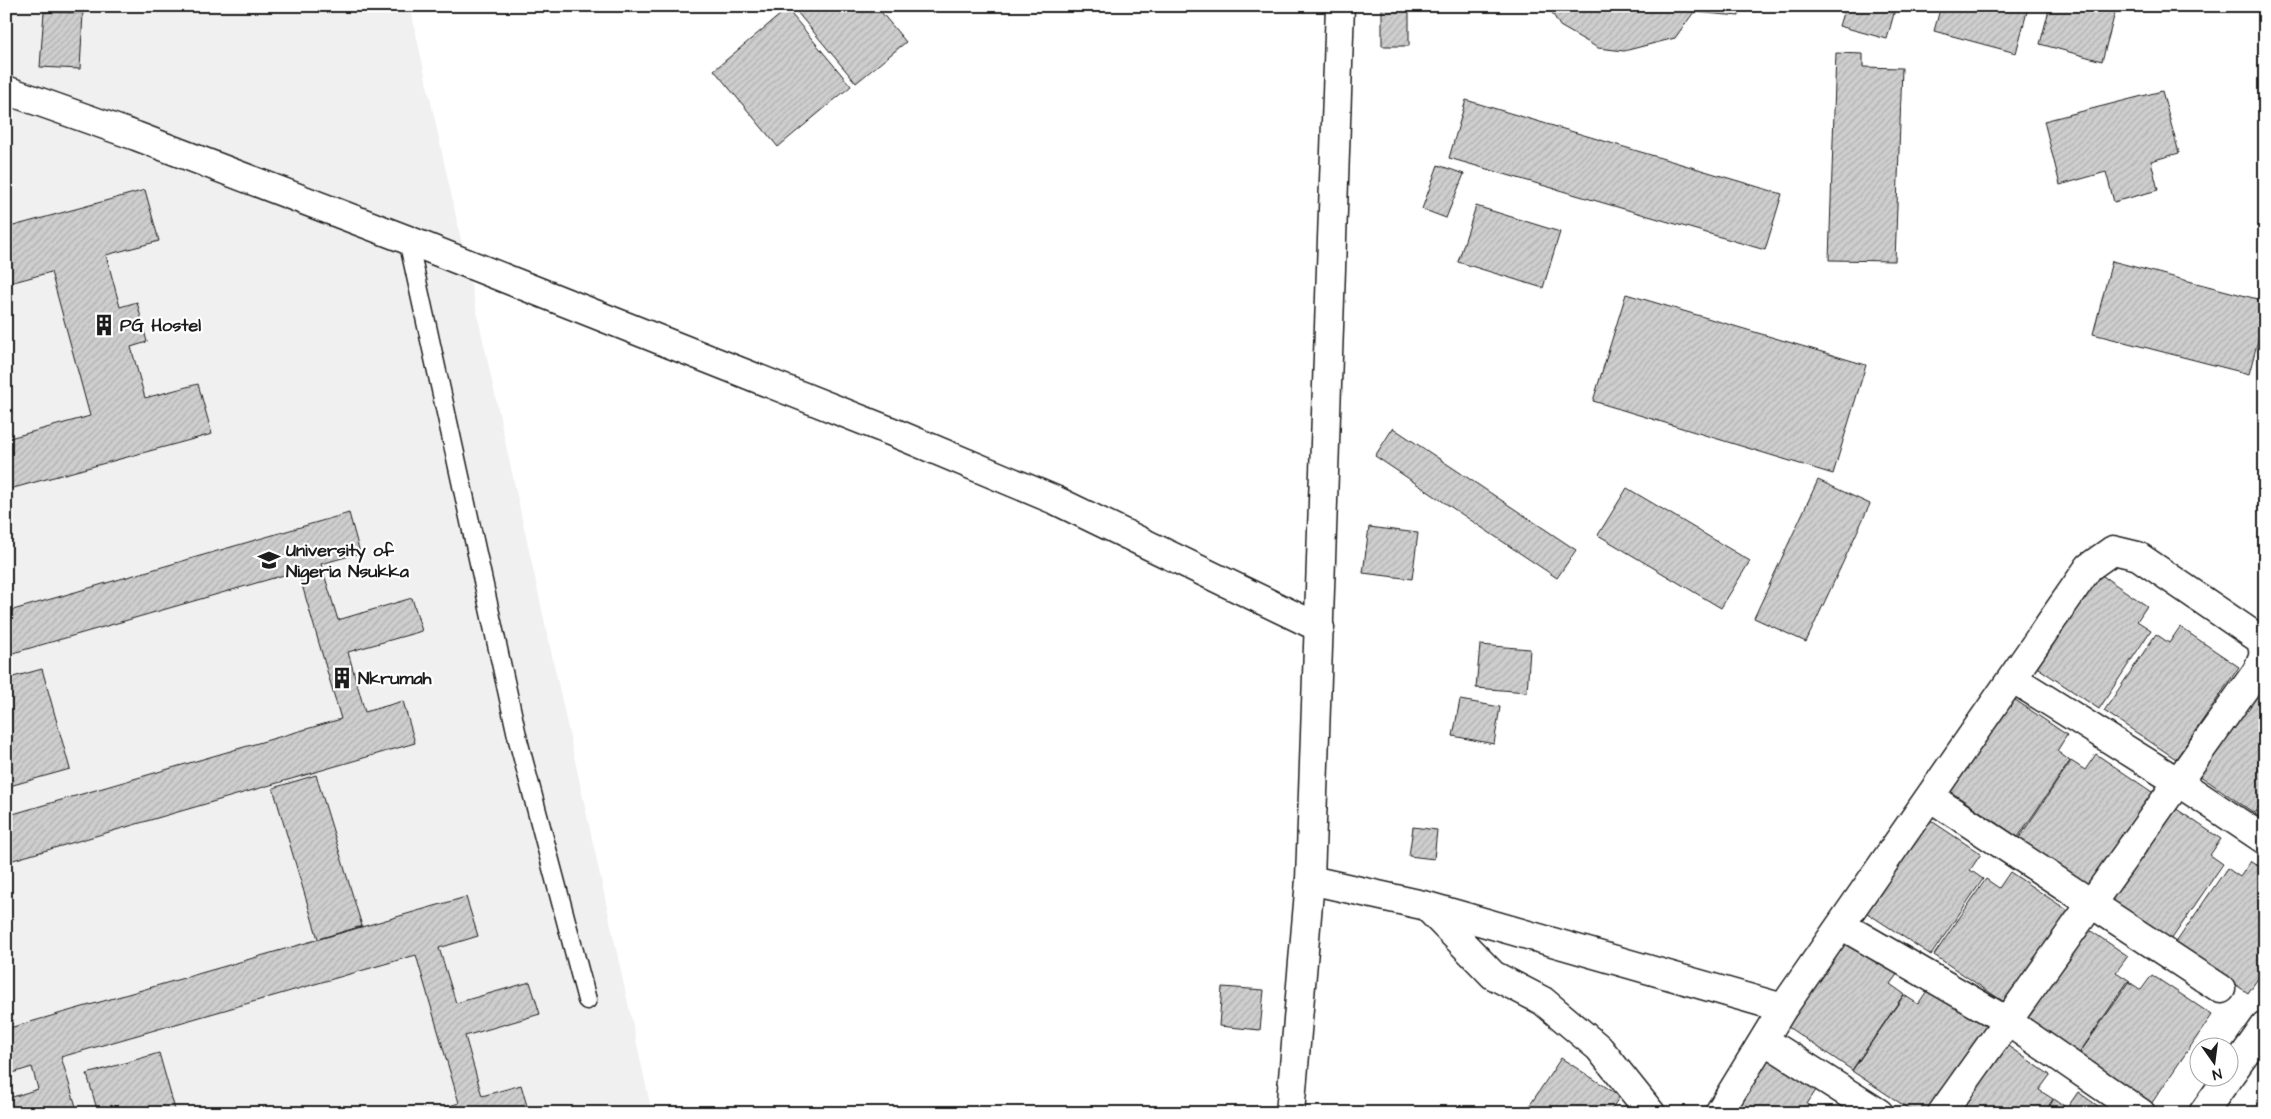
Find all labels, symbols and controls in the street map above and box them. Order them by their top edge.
building icon: PG Hostel [91,312,117,338]
place label: PG Hostel [120,313,201,338]
place label: University of Nigeria Nsukka [286,538,410,585]
school or university icon: University of Nigeria Nsukka [256,547,282,573]
building icon: Nkrumah [329,665,355,691]
place label: Nkrumah [358,666,433,691]
north arrow [2188,1036,2238,1086]
text: N [2210,1063,2224,1084]

